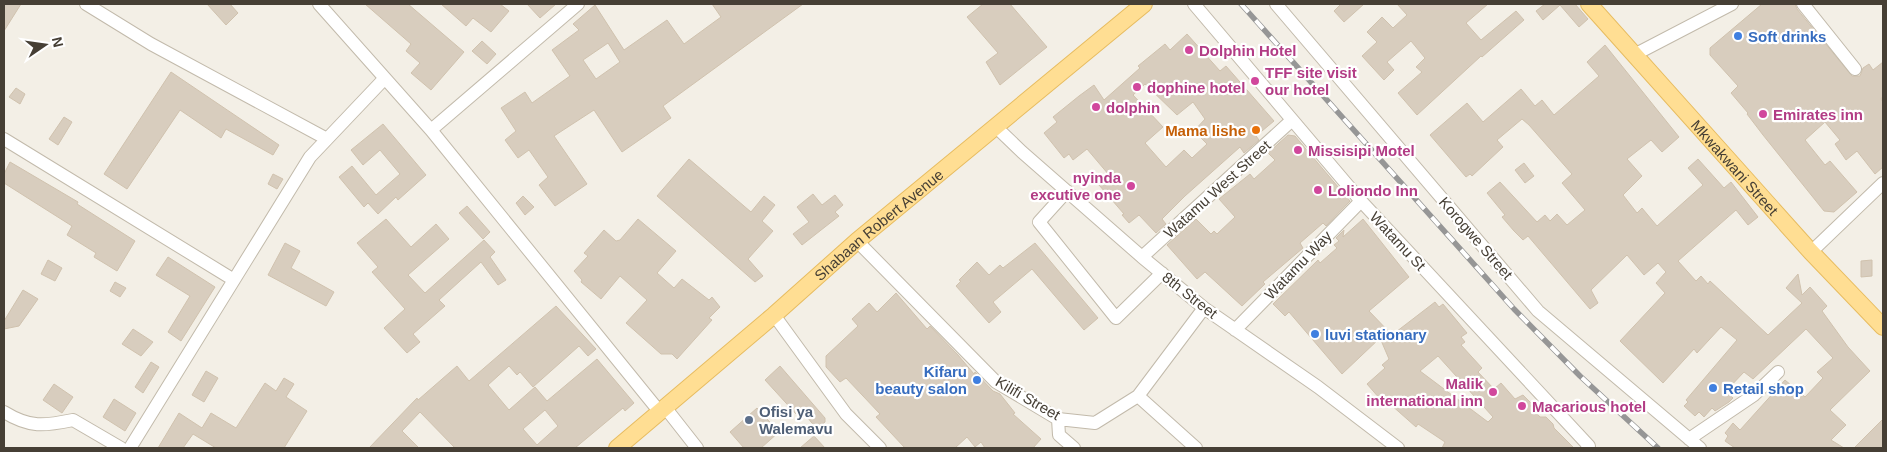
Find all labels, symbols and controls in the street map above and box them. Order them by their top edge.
north arrow [20,20,70,70]
place label: Soft drinks [1748,28,1826,45]
marker: Soft drinks [1732,30,1744,42]
text: N [49,35,67,49]
place label: Dolphin Hotel [1199,42,1297,59]
marker: Dolphin Hotel [1183,44,1195,56]
place label: TFF site visit our hotel [1265,64,1357,98]
marker: TFF site visit our hotel [1249,75,1261,87]
place label: dophine hotel [1147,79,1245,96]
marker: dophine hotel [1131,81,1143,93]
place label: dolphin [1106,99,1160,116]
marker: dolphin [1090,101,1102,113]
place label: Emirates inn [1773,106,1863,123]
marker: Emirates inn [1757,108,1769,120]
street label: Mkwakwani Street [1688,116,1783,219]
place label: Mama lishe [1165,122,1246,139]
marker: Mama lishe [1250,124,1262,136]
street label: Watamu West Street [1160,136,1274,241]
place label: Missisipi Motel [1308,142,1415,159]
marker: Missisipi Motel [1292,144,1304,156]
street label: Shabaan Robert Avenue [811,165,946,284]
place label: nyinda excutive one [1030,169,1122,203]
marker: nyinda excutive one [1125,180,1137,192]
place label: Loliondo Inn [1328,182,1418,199]
marker: Loliondo Inn [1312,184,1324,196]
street label: Korogwe Street [1436,193,1517,283]
street label: Watamu St [1367,208,1430,274]
street label: Watamu Way [1261,227,1335,303]
street label: 8th Street [1159,268,1222,322]
place label: luvi stationary [1325,326,1427,343]
marker: luvi stationary [1309,328,1321,340]
place label: Kifaru beauty salon [875,363,967,397]
street label: Kilifi Street [993,373,1064,424]
marker: Kifaru beauty salon [971,374,983,386]
place label: Malik international inn [1366,375,1484,409]
place label: Retail shop [1723,380,1804,397]
marker: Retail shop [1707,382,1719,394]
marker: Malik international inn [1487,386,1499,398]
place label: Macarious hotel [1532,398,1646,415]
marker: Macarious hotel [1516,400,1528,412]
place label: Ofisi ya Walemavu [759,403,833,437]
marker: Ofisi ya Walemavu [743,414,755,426]

